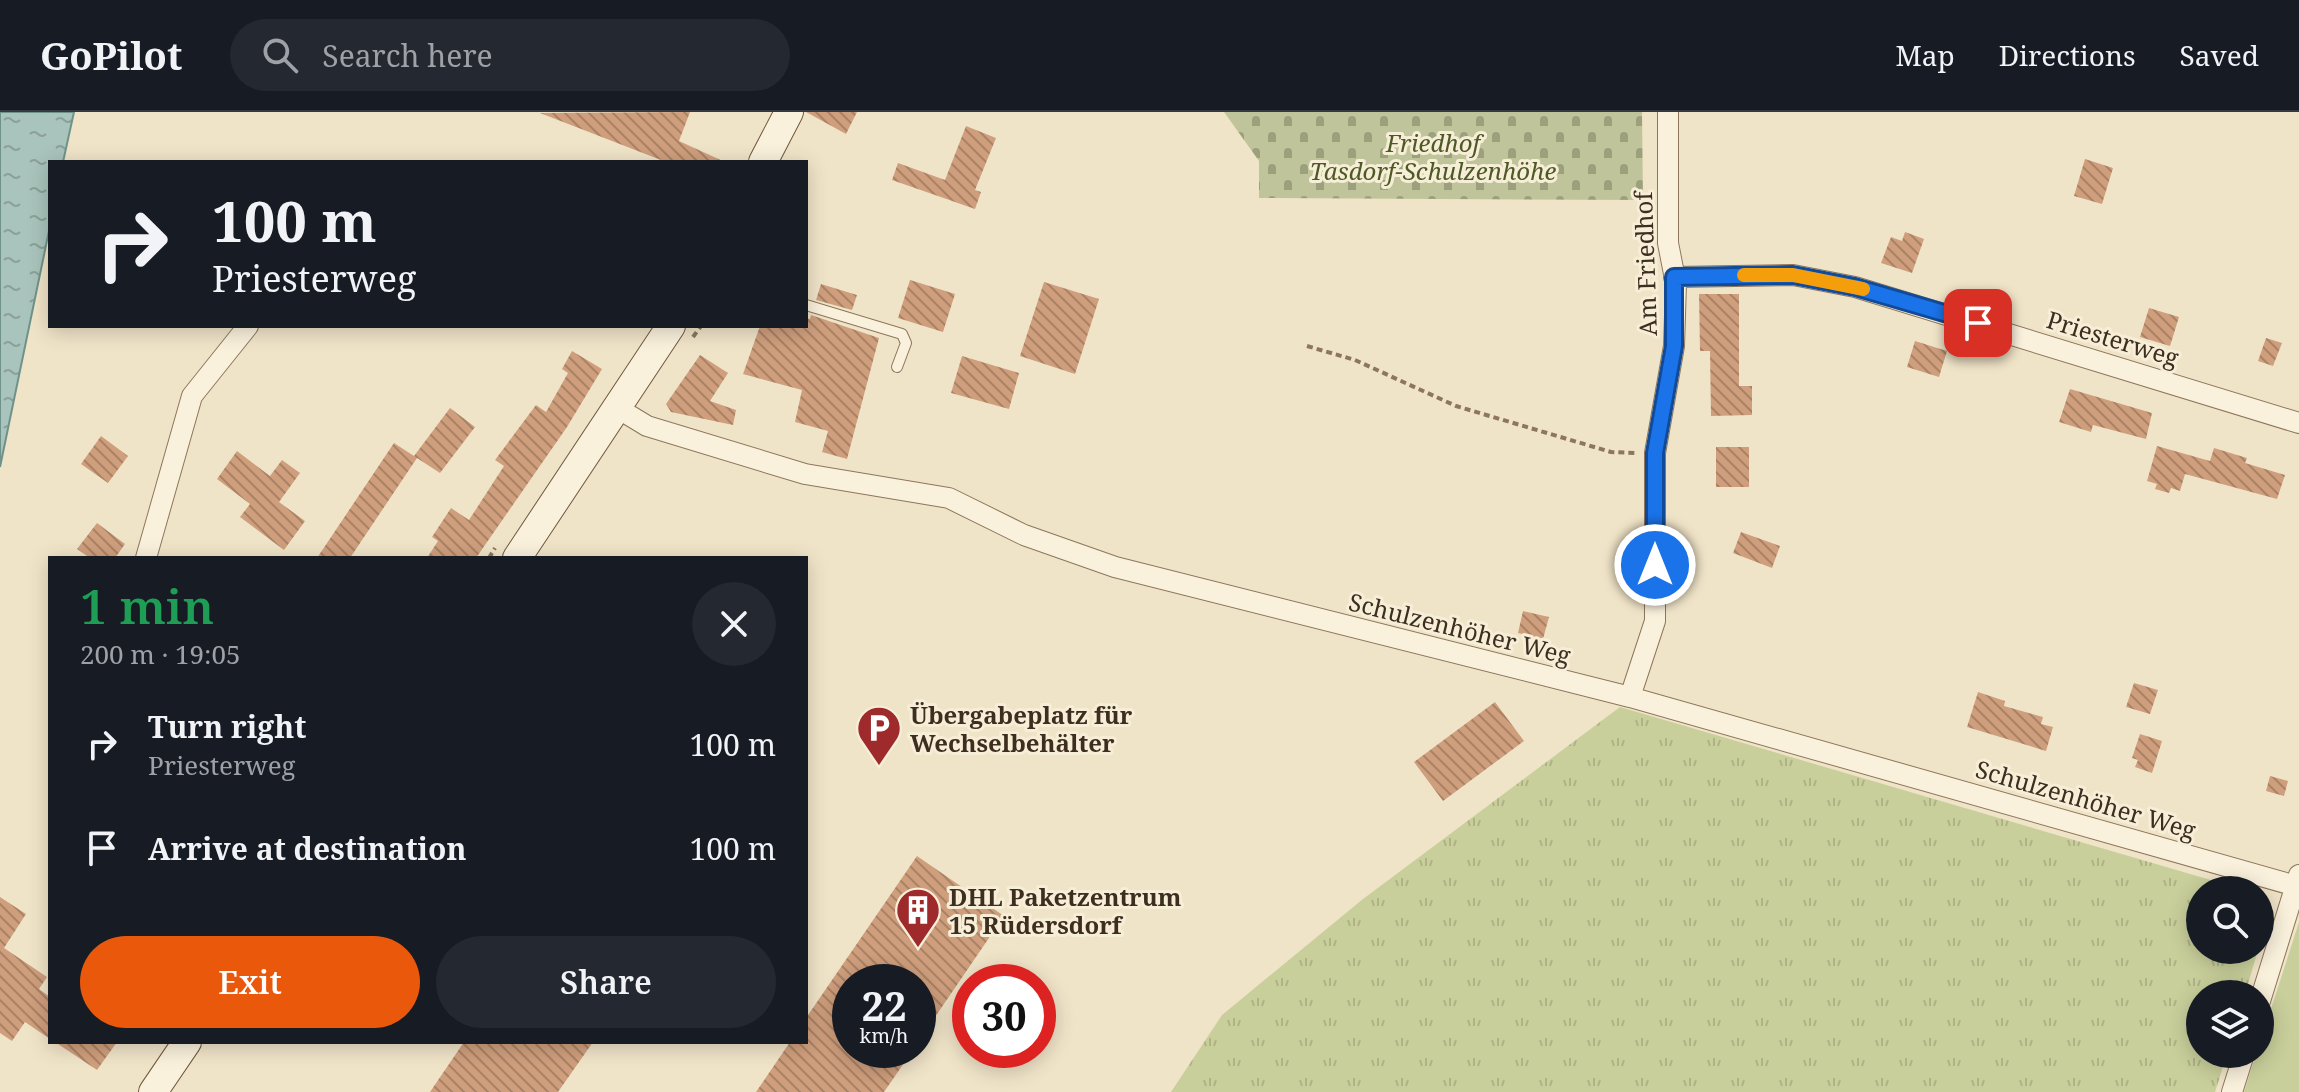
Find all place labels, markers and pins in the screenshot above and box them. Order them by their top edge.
pin [1944,289,2012,357]
place label: Übergabeplatz für Wechselbehälter [910,698,1133,759]
parking icon: Übergabeplatz für Wechselbehälter [855,704,903,767]
place label: DHL Paketzentrum 15 Rüdersdorf [949,880,1182,941]
building icon: DHL Paketzentrum 15 Rüdersdorf [894,886,942,949]

